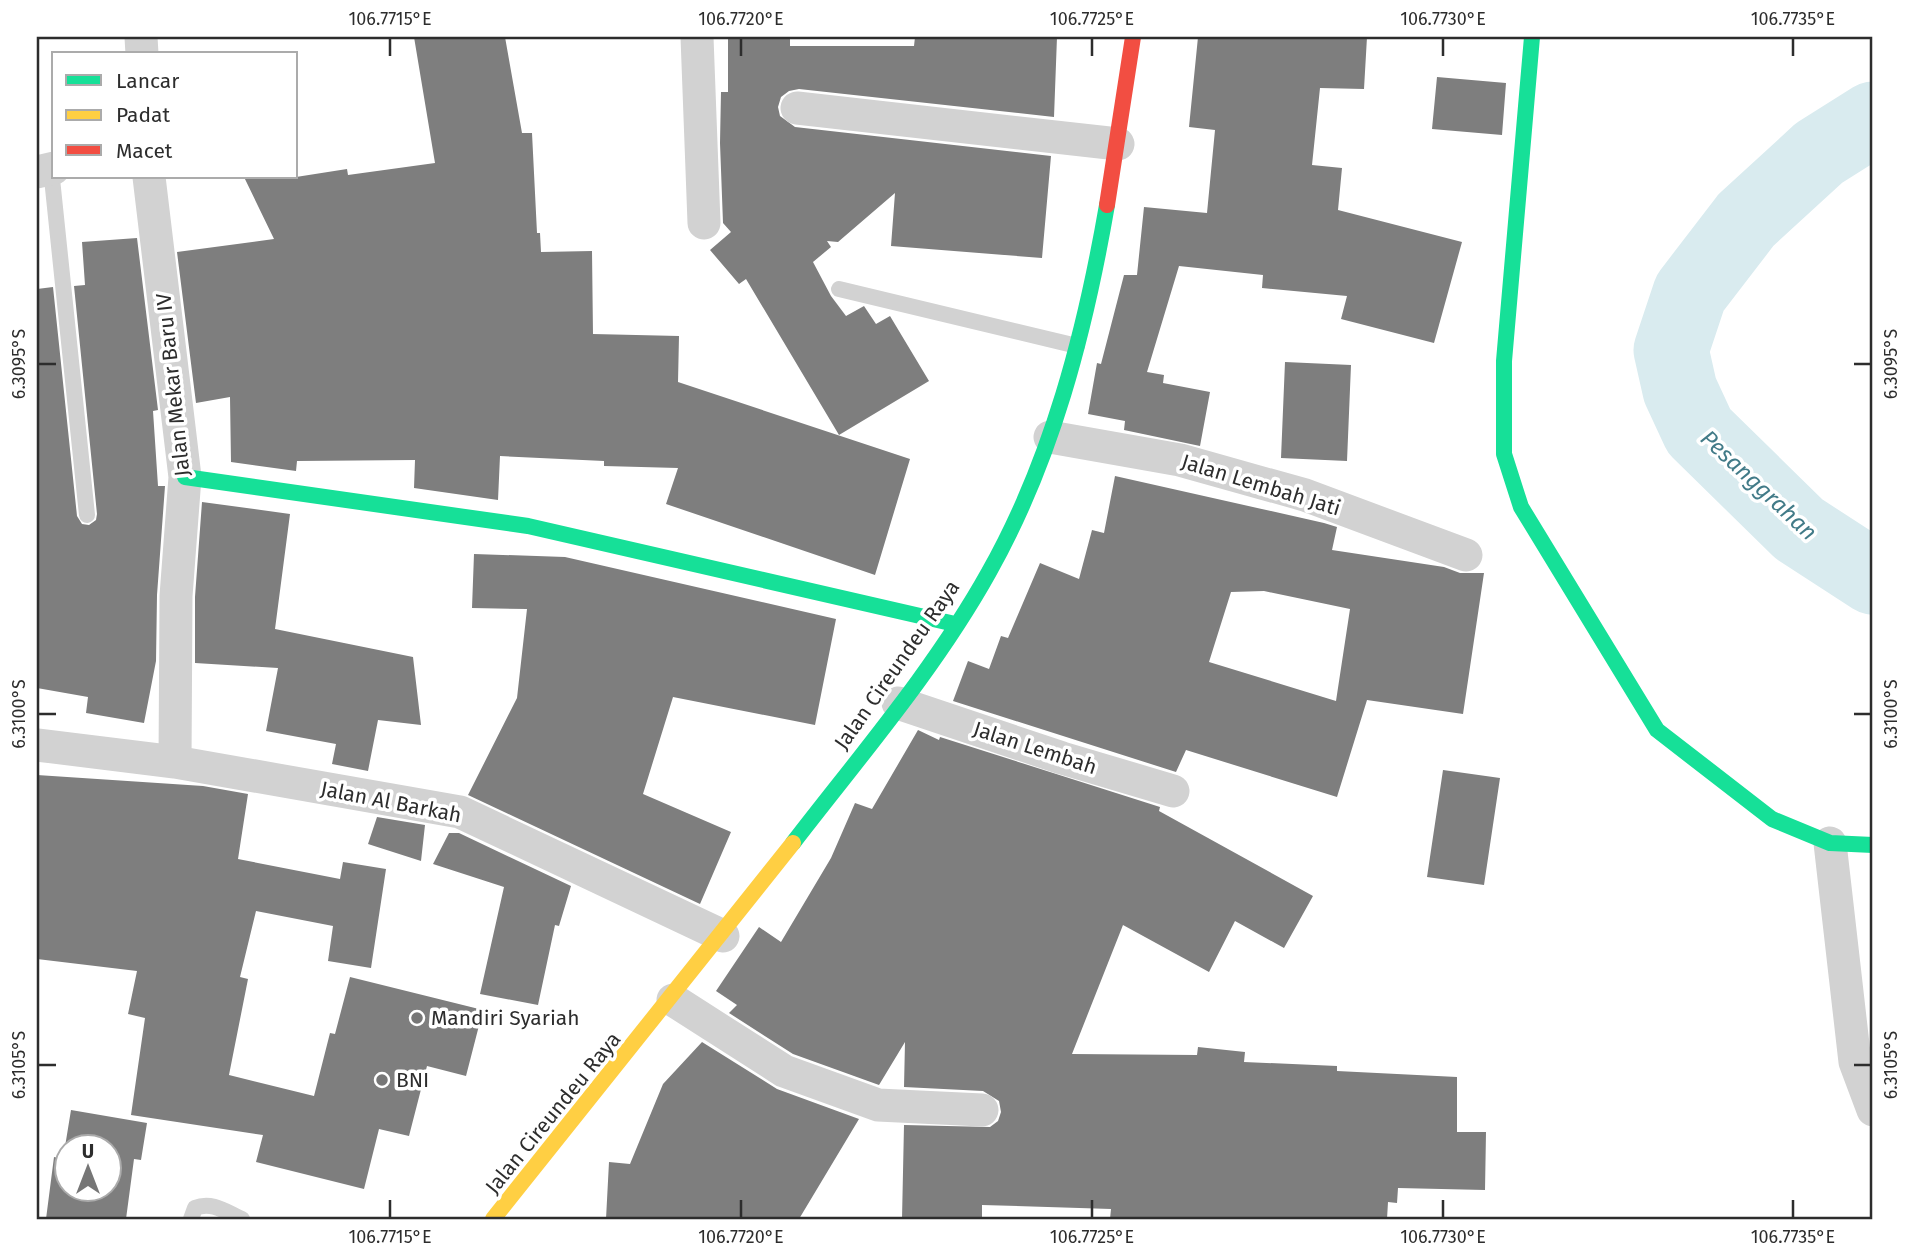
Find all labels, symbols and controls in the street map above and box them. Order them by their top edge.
text: 106.7715°E [348,8,432,30]
text: 106.7720°E [698,8,784,30]
text: 106.7725°E [1050,8,1134,30]
text: 106.7730°E [1400,8,1486,30]
text: 106.7735°E [1751,8,1835,30]
legend [52,52,298,178]
text: Lancar [116,68,179,94]
text: Padat [116,102,170,128]
text: Macet [116,138,173,164]
street label: Jalan Mekar Baru IV [150,292,196,478]
text: 6.3095°S [8,329,30,399]
text: 6.3095°S [1880,329,1902,399]
water label: Pesanggrahan [1695,424,1823,546]
street label: Jalan Lembah Jati [1178,448,1344,522]
street label: Jalan Cireundeu Raya [829,575,965,755]
text: 6.3100°S [8,679,30,749]
text: 6.3100°S [1880,679,1902,749]
street label: Jalan Lembah [970,716,1100,780]
street label: Jalan Al Barkah [318,776,464,828]
place label: Mandiri Syariah [431,1005,580,1031]
marker: Mandiri Syariah [409,1010,425,1026]
street label: Jalan Cireundeu Raya [480,1027,626,1199]
text: 6.3105°S [8,1031,30,1099]
text: 6.3105°S [1880,1031,1902,1099]
place label: BNI [396,1067,429,1093]
marker: BNI [374,1072,390,1088]
north arrow [52,1134,122,1204]
text: U [82,1140,94,1163]
text: 106.7715°E [348,1226,432,1248]
text: 106.7720°E [698,1226,784,1248]
text: 106.7725°E [1050,1226,1134,1248]
text: 106.7730°E [1400,1226,1486,1248]
text: 106.7735°E [1751,1226,1835,1248]

